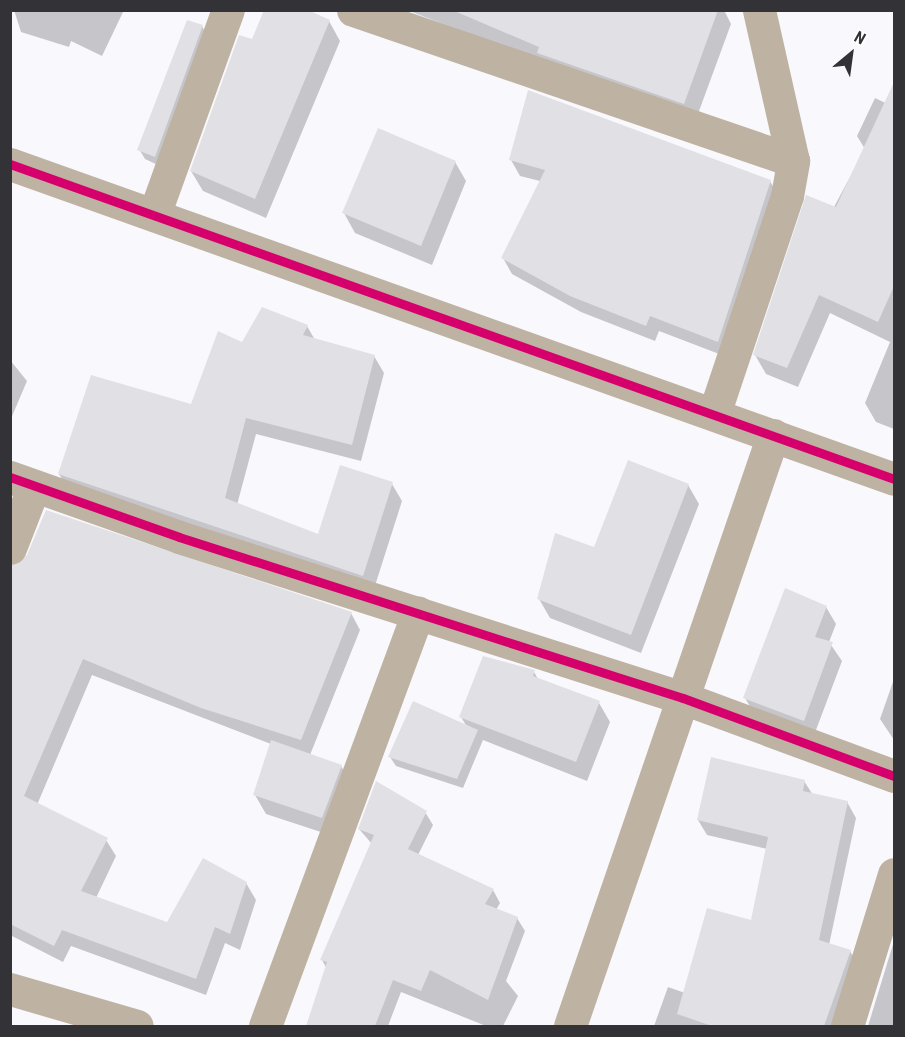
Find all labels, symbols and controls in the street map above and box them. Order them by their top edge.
north arrow [821,24,881,84]
text: N [851,27,869,48]

